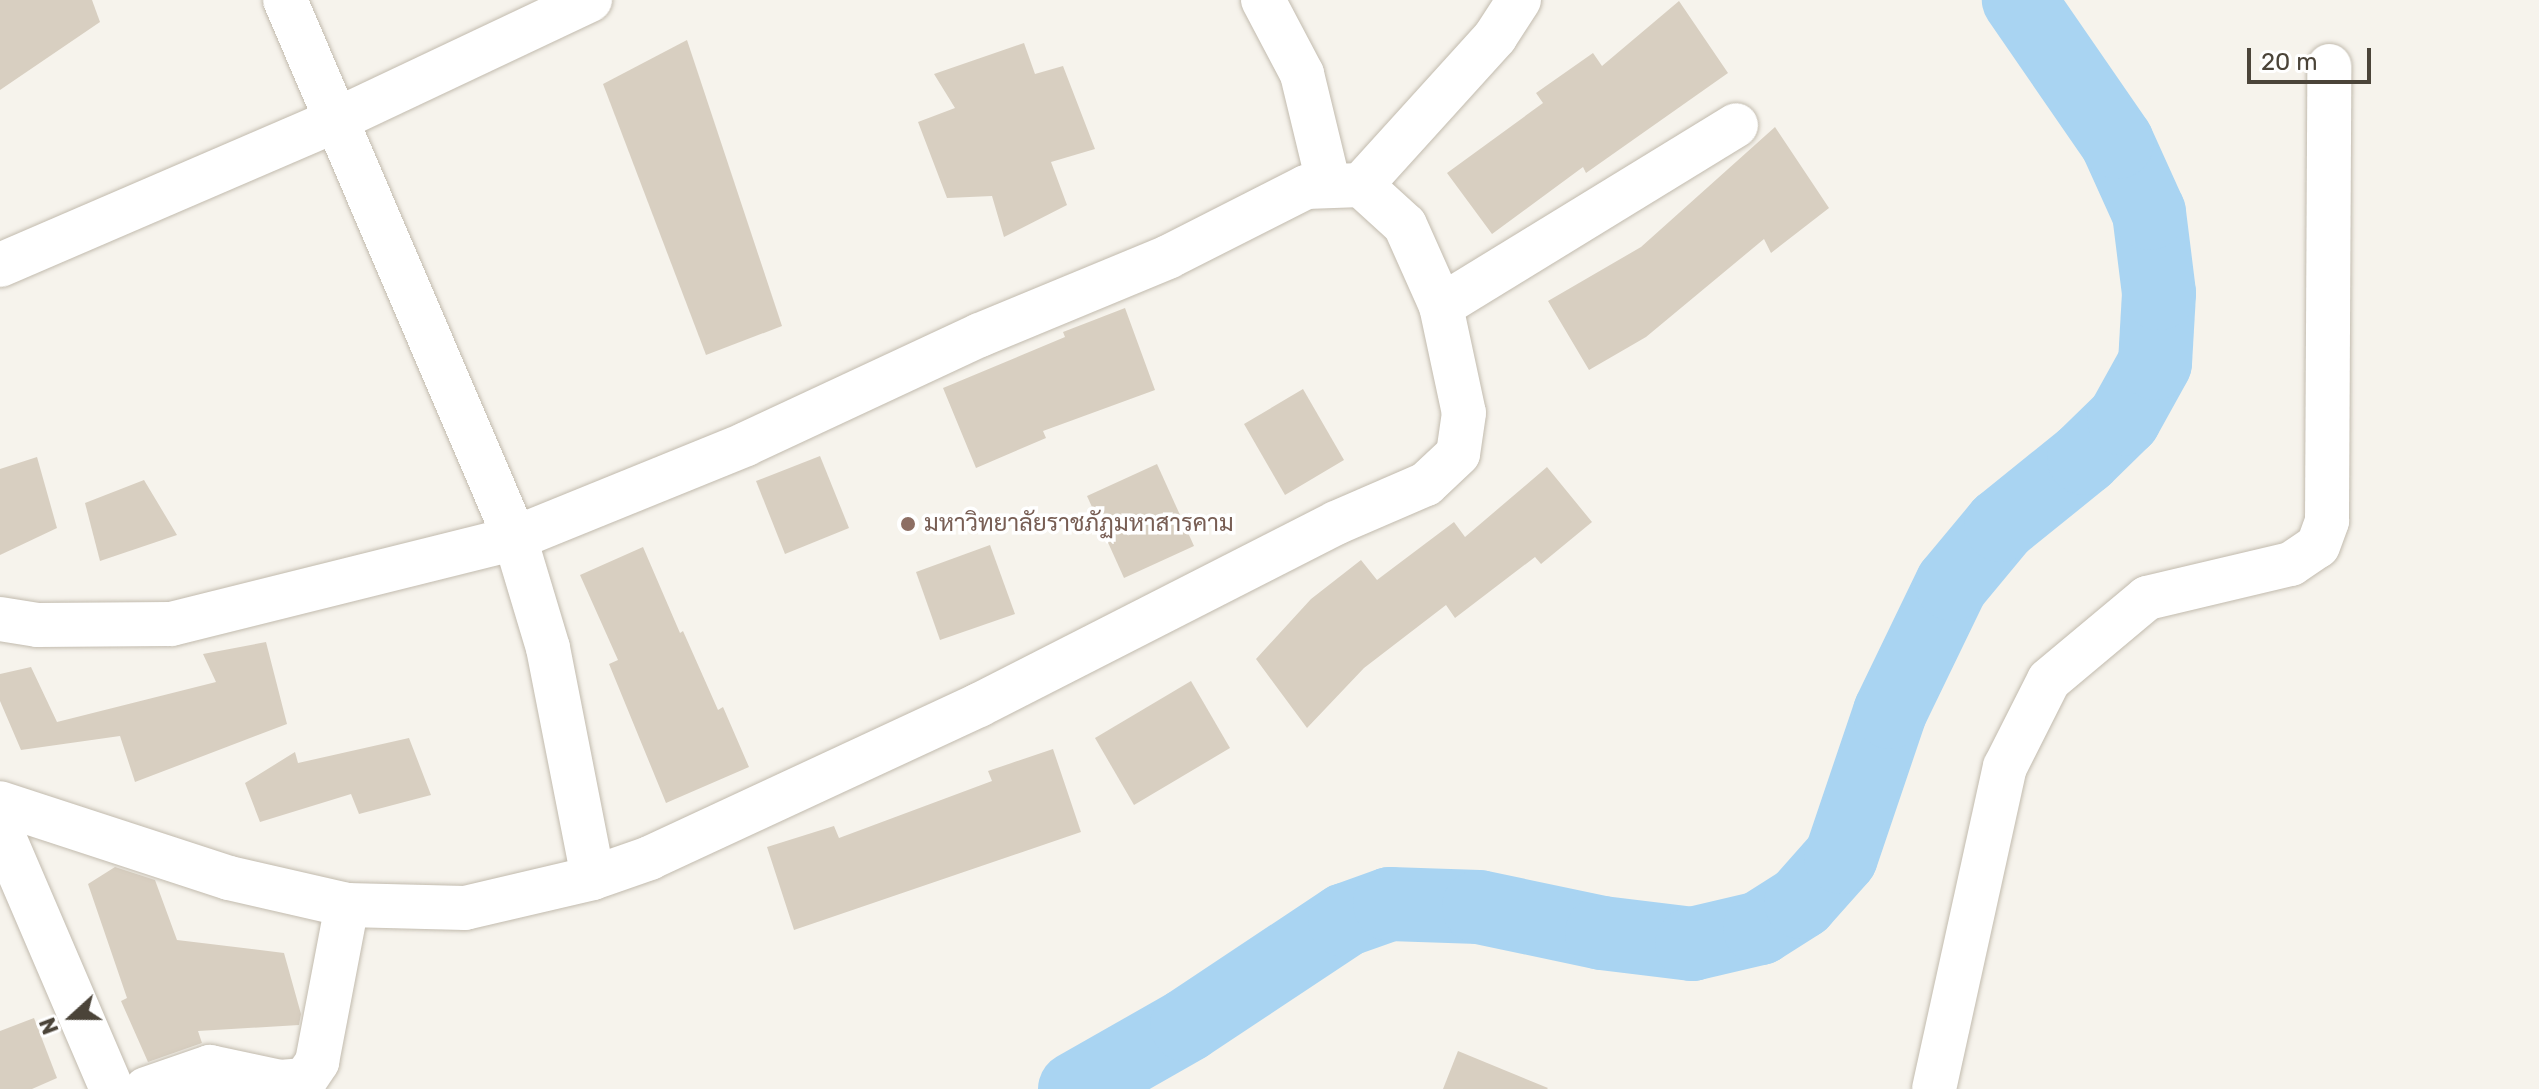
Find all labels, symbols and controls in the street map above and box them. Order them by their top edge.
scale bar [2251,32,2375,82]
text: 20 m [2261,48,2318,76]
place label: มหาวิทยาลัยราชภัฏมหาสารคาม [924,510,1234,538]
marker: มหาวิทยาลัยราชภัฏมหาสารคาม [899,515,917,533]
north arrow [32,977,112,1057]
text: N [34,1014,65,1038]

